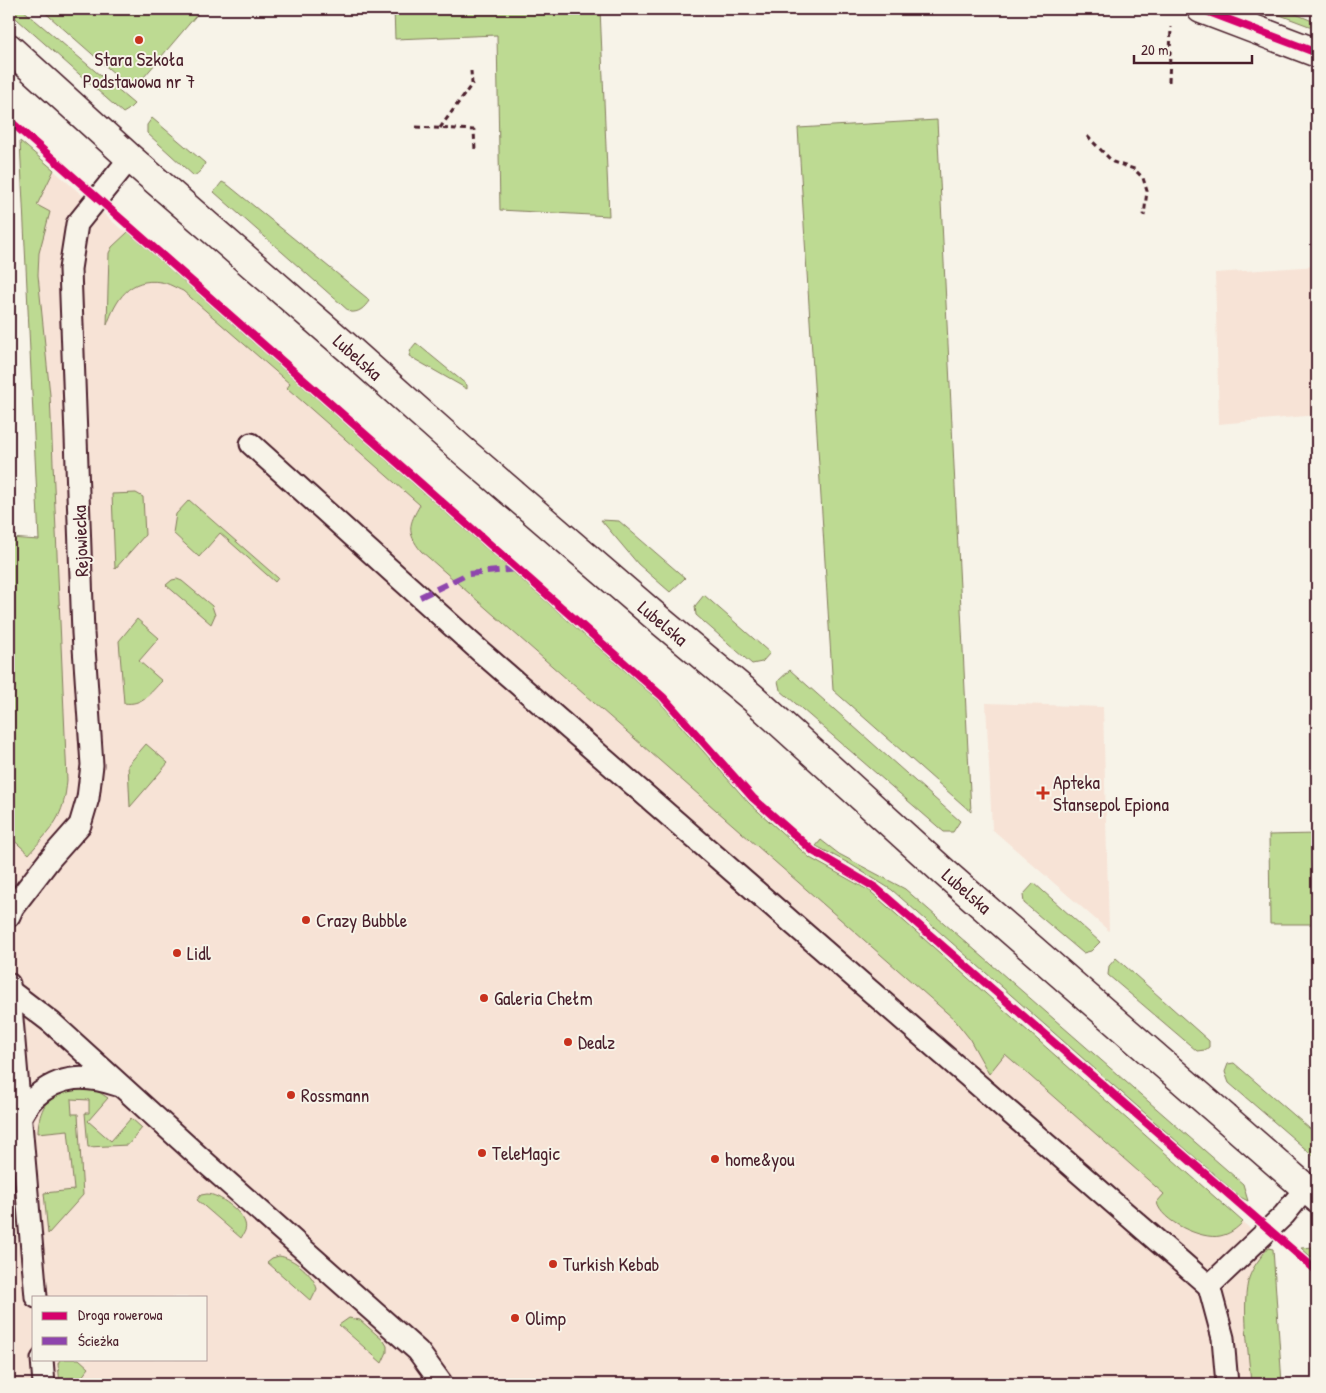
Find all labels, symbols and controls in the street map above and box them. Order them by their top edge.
scale bar [1134,32,1251,64]
marker: Stara Szkoła Podstawowa nr 7 [133,34,145,46]
text: 20 m [1141,39,1168,60]
place label: Stara Szkoła Podstawowa nr 7 [83,46,195,94]
street label: Lubelska [328,328,389,386]
street label: Rejowiecka [66,504,94,577]
street label: Lubelska [633,594,694,652]
place label: Apteka Stansepol Epiona [1053,769,1169,817]
marker: Apteka Stansepol Epiona [1037,787,1049,799]
street label: Lubelska [937,862,998,920]
place label: Crazy Bubble [316,907,408,933]
marker: Crazy Bubble [300,914,312,926]
place label: Lidl [187,940,212,966]
marker: Lidl [171,947,183,959]
place label: Galeria Chełm [494,985,593,1011]
marker: Galeria Chełm [478,992,490,1004]
place label: Dealz [578,1029,615,1055]
marker: Dealz [562,1036,574,1048]
place label: Rossmann [301,1082,369,1108]
marker: Rossmann [285,1089,297,1101]
place label: TeleMagic [492,1140,561,1166]
place label: home&you [725,1146,795,1172]
marker: TeleMagic [476,1147,488,1159]
marker: home&you [709,1153,721,1165]
place label: Turkish Kebab [563,1251,659,1277]
marker: Turkish Kebab [547,1258,559,1270]
legend [32,1296,208,1360]
text: Droga rowerowa [78,1304,162,1325]
place label: Olimp [525,1305,566,1331]
marker: Olimp [509,1312,521,1324]
text: Ścieżka [78,1330,119,1351]

